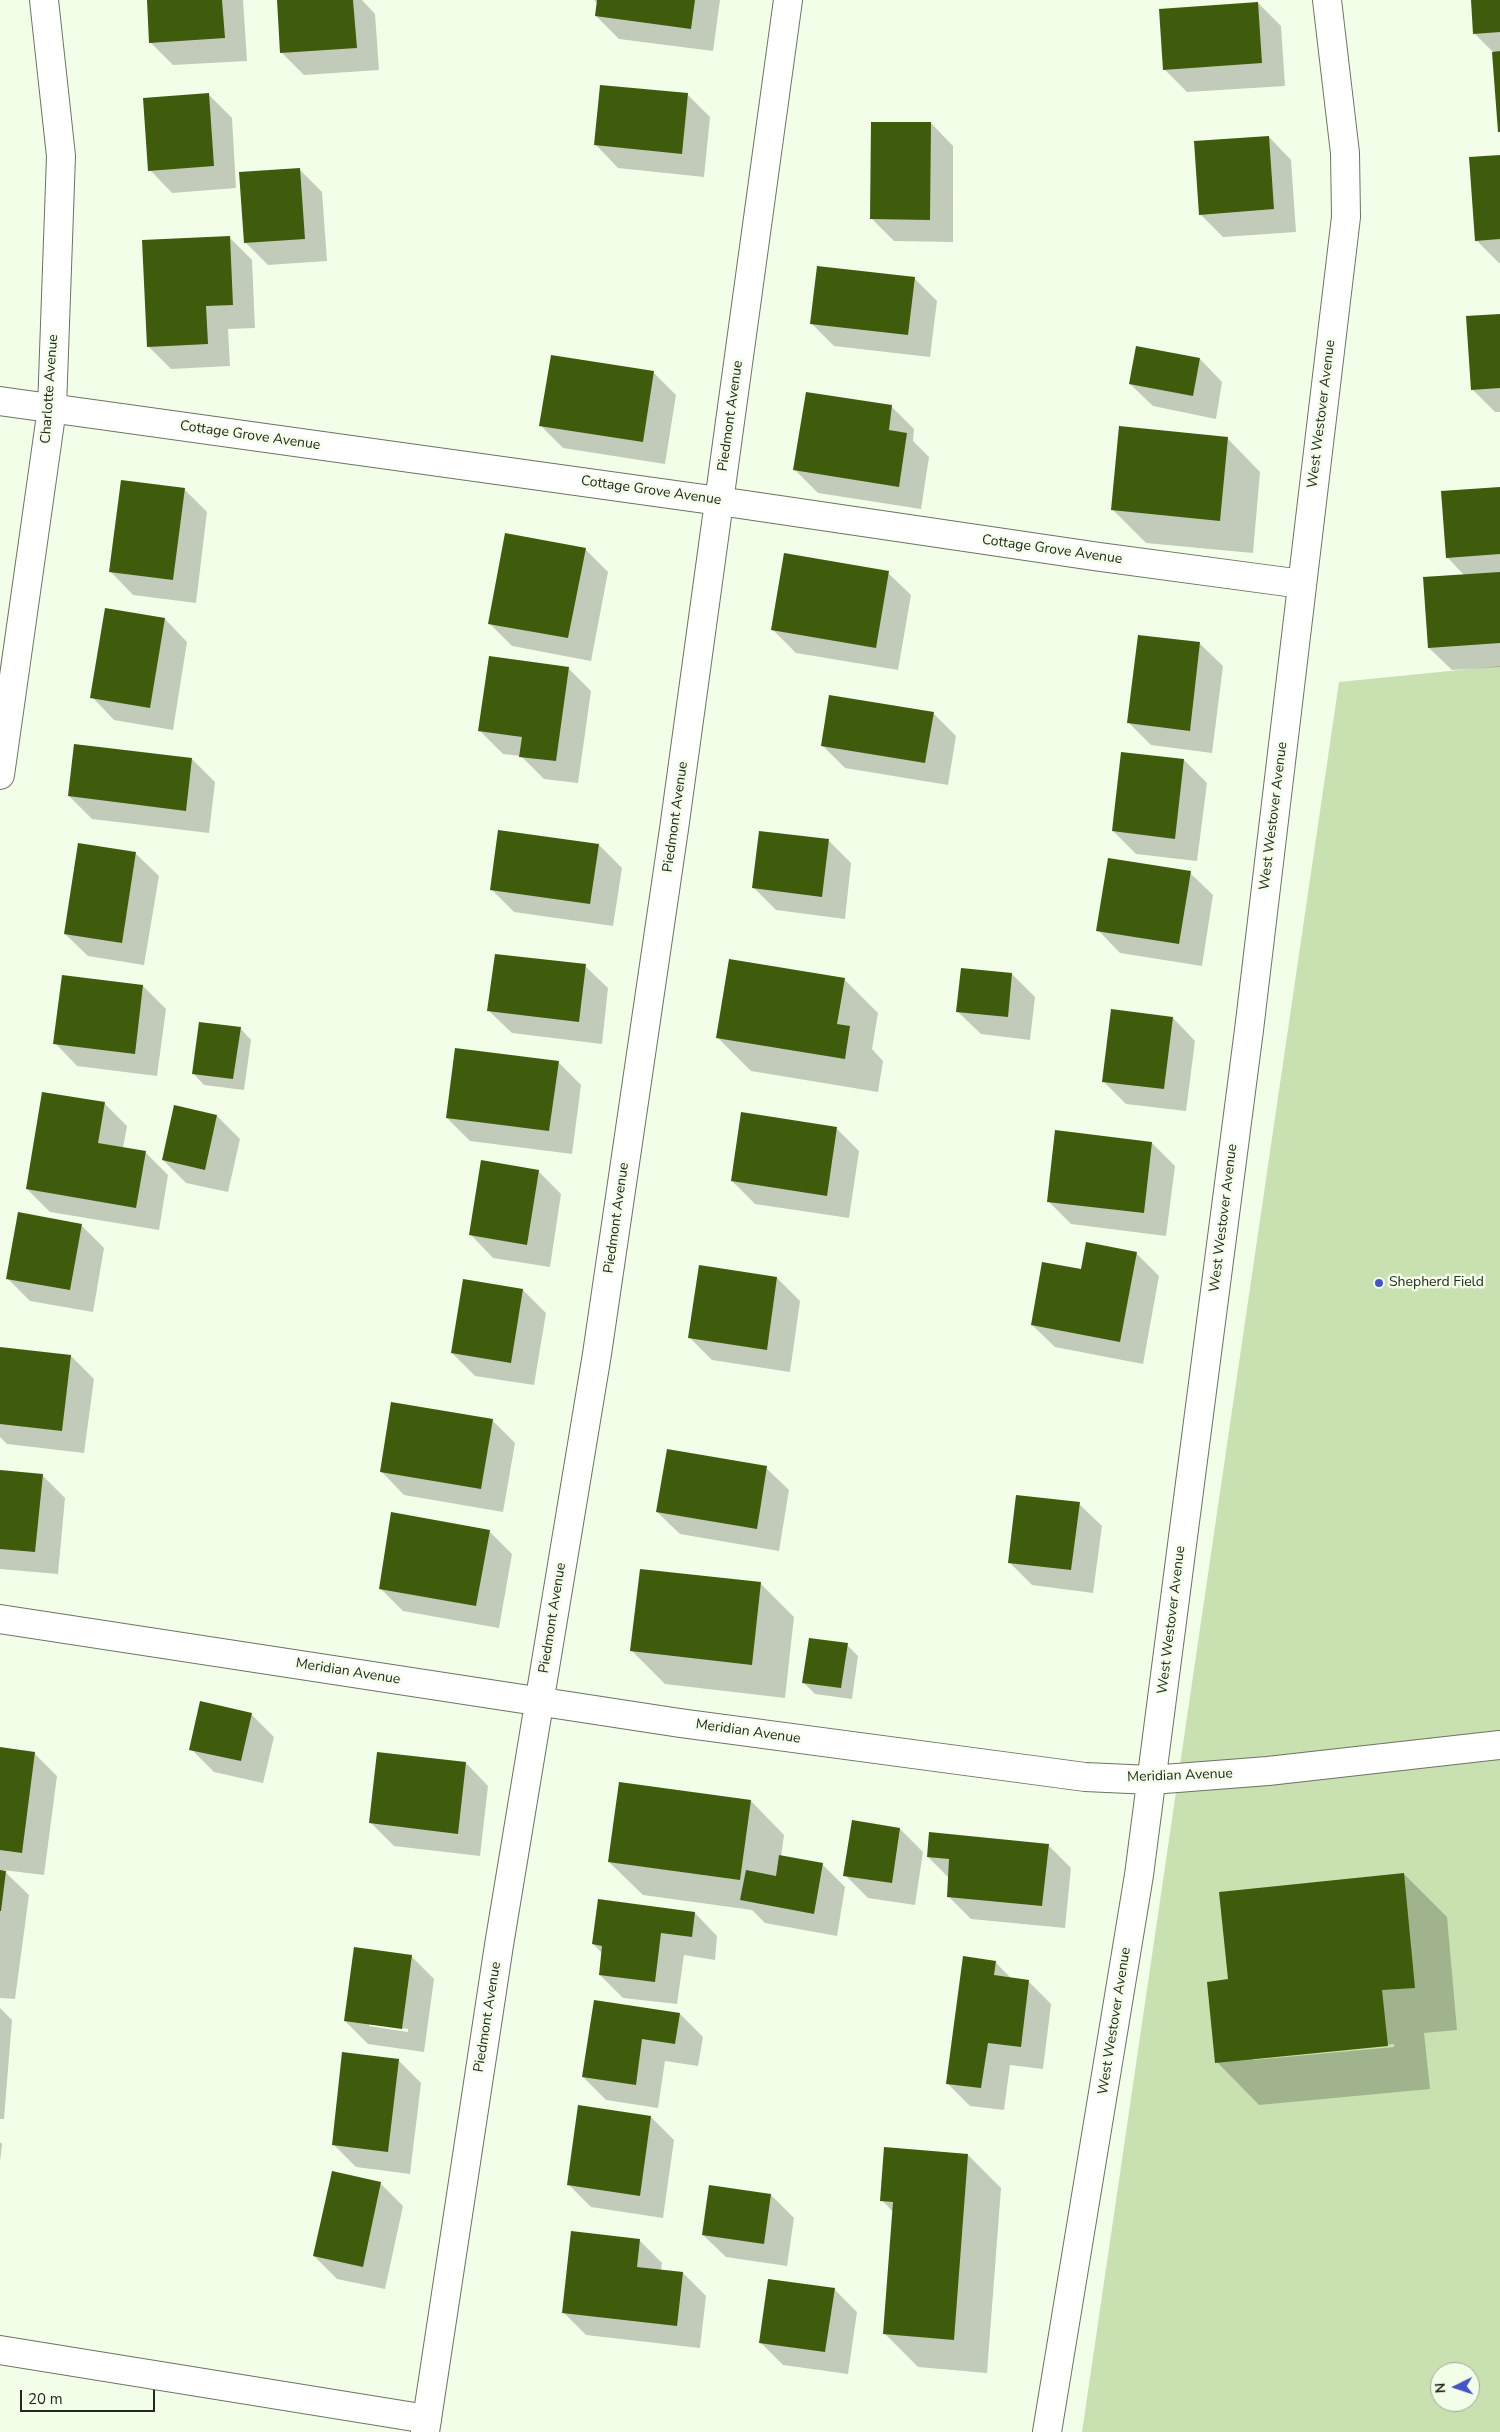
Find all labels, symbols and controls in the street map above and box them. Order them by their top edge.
street label: Charlotte Avenue [38,334,62,444]
street label: West Westover Avenue [1305,339,1339,489]
street label: Piedmont Avenue [715,360,747,472]
street label: Cottage Grove Avenue [179,418,321,454]
street label: Cottage Grove Avenue [580,473,722,509]
street label: Cottage Grove Avenue [981,532,1123,568]
street label: West Westover Avenue [1257,741,1291,891]
street label: Piedmont Avenue [660,761,692,873]
street label: West Westover Avenue [1207,1143,1241,1293]
street label: Piedmont Avenue [601,1162,633,1274]
place label: Shepherd Field [1389,1275,1484,1291]
marker: Shepherd Field [1373,1277,1385,1289]
street label: West Westover Avenue [1155,1545,1189,1695]
street label: Piedmont Avenue [536,1562,570,1674]
street label: Meridian Avenue [294,1655,402,1689]
street label: Meridian Avenue [694,1716,802,1748]
street label: Meridian Avenue [1127,1766,1233,1786]
street label: West Westover Avenue [1095,1946,1135,2096]
street label: Piedmont Avenue [471,1961,505,2073]
north arrow [1430,2362,1480,2412]
scale bar [22,2380,158,2412]
text: N [1431,2382,1450,2394]
text: 20 m [28,2389,63,2409]

